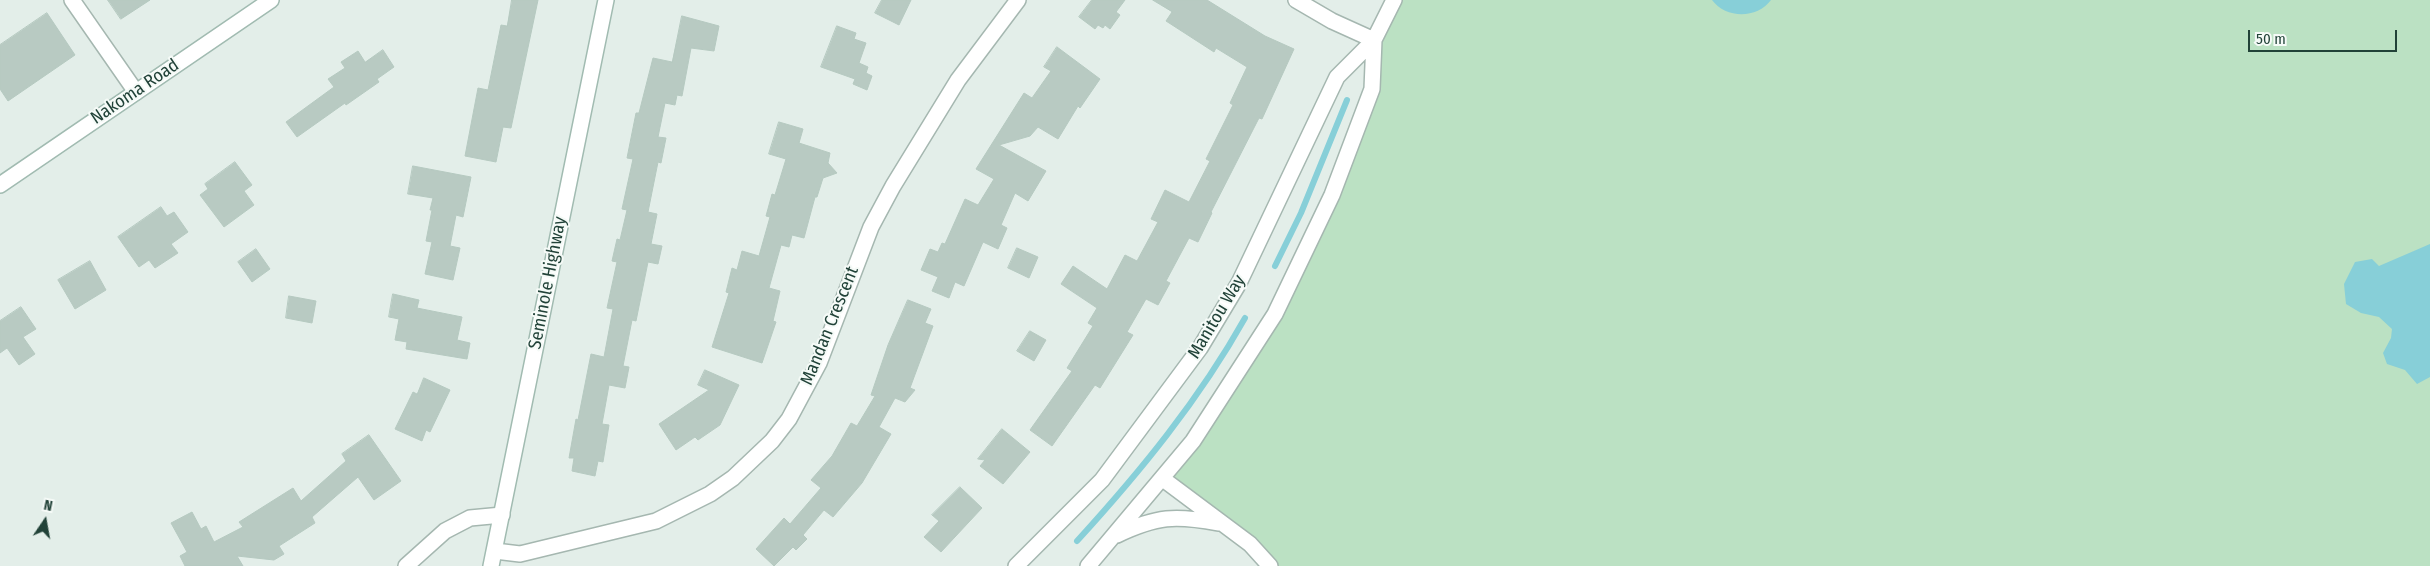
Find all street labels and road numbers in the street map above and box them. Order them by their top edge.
street label: Nakoma Road [87,55,183,129]
street label: Seminole Highway [525,215,571,351]
street label: Mandan Crescent [796,263,864,389]
street label: Manitou Way [1184,271,1250,363]

